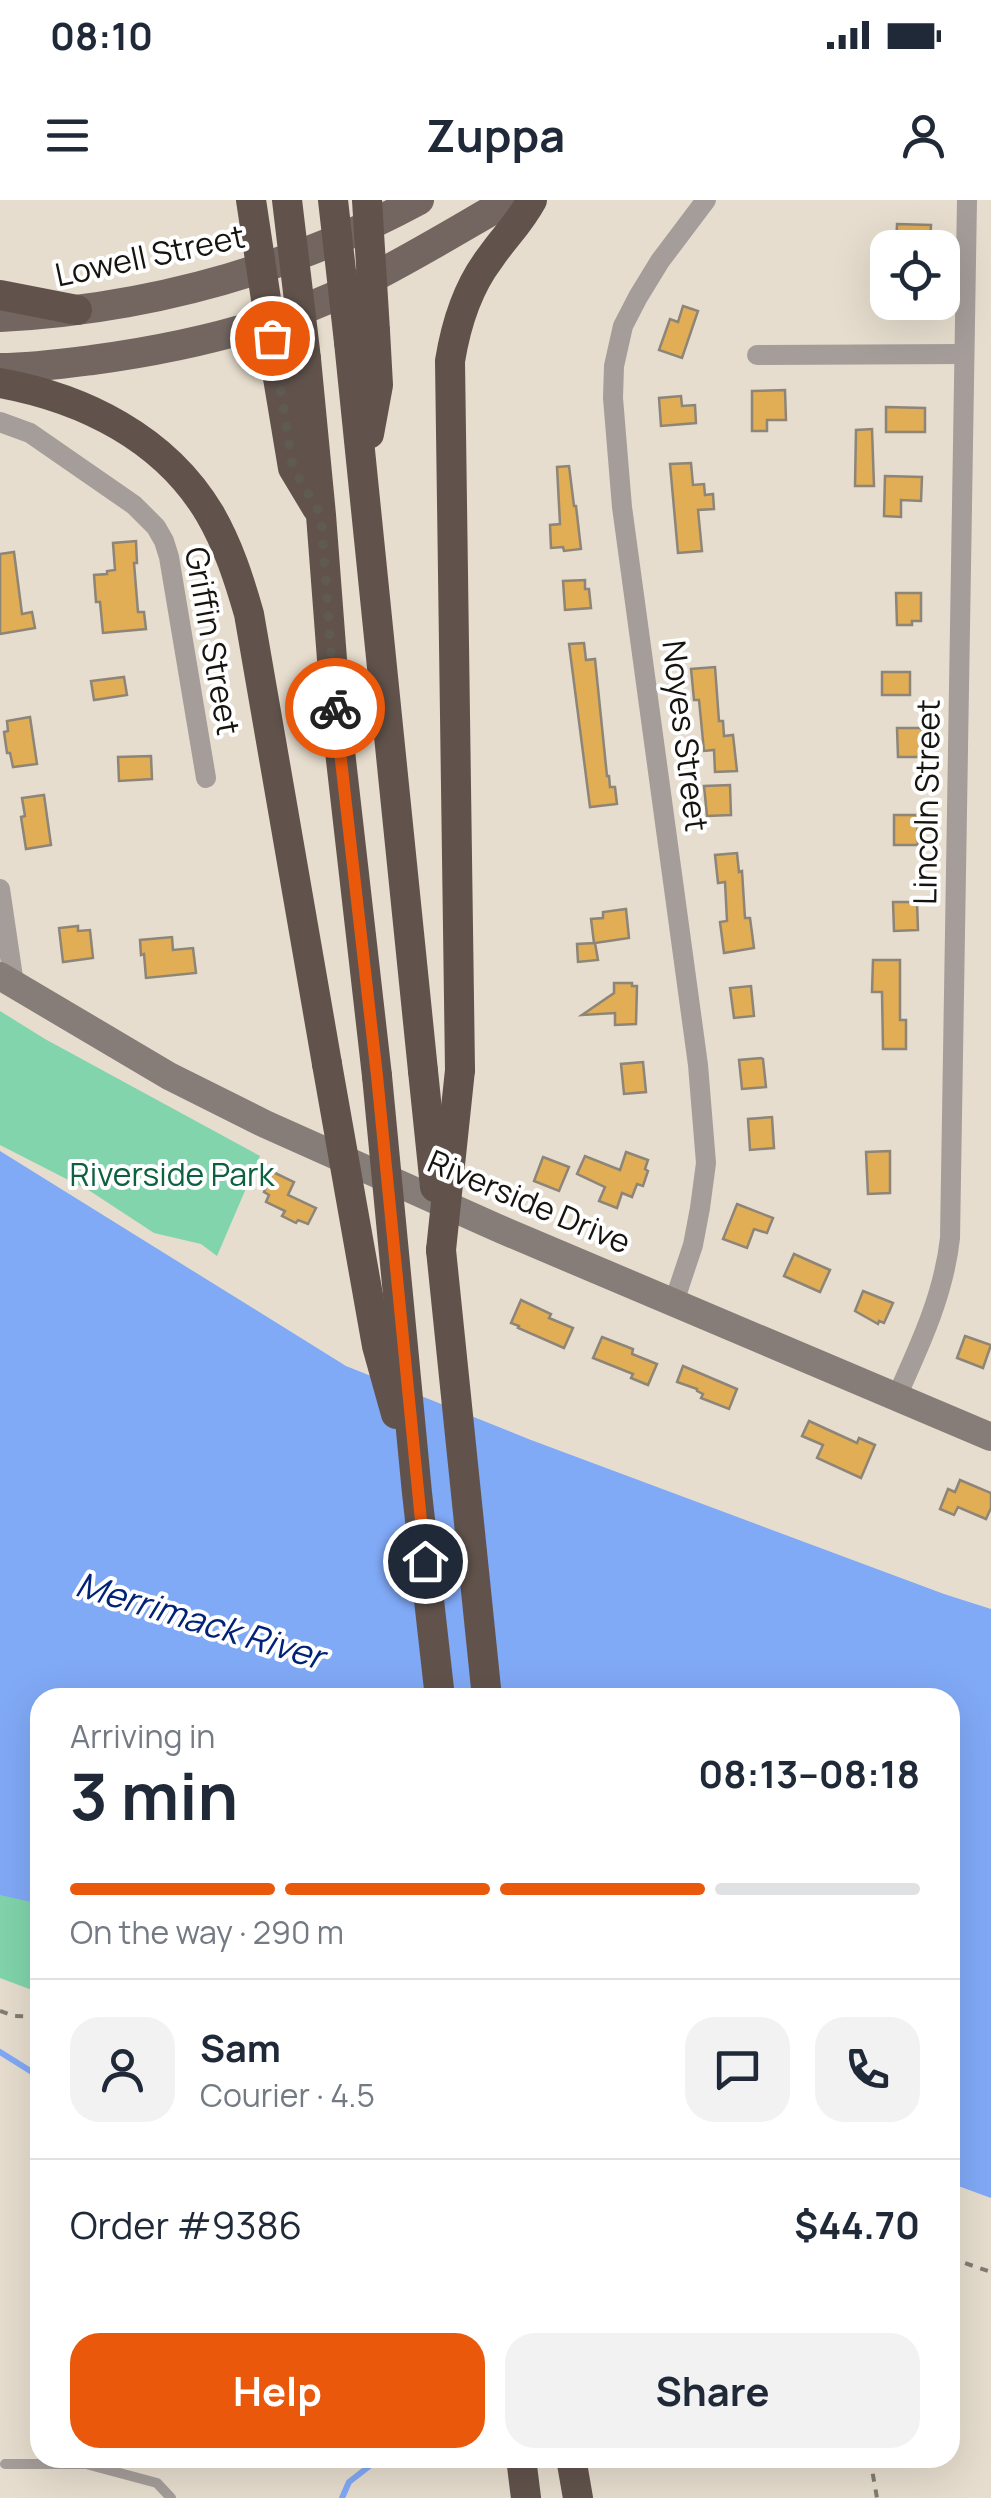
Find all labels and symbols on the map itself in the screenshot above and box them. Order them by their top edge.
street label: Lowell Street [51,213,249,297]
pin [230,296,315,381]
street label: Griffin Street [175,543,251,738]
street label: Noyes Street [652,638,720,834]
courier [285,658,385,758]
street label: Lincoln Street [902,699,950,905]
street label: Riverside Drive [421,1139,637,1264]
park label: Riverside Park [70,1152,276,1196]
pin [383,1519,468,1604]
water label: Merrimack River [71,1560,334,1682]

